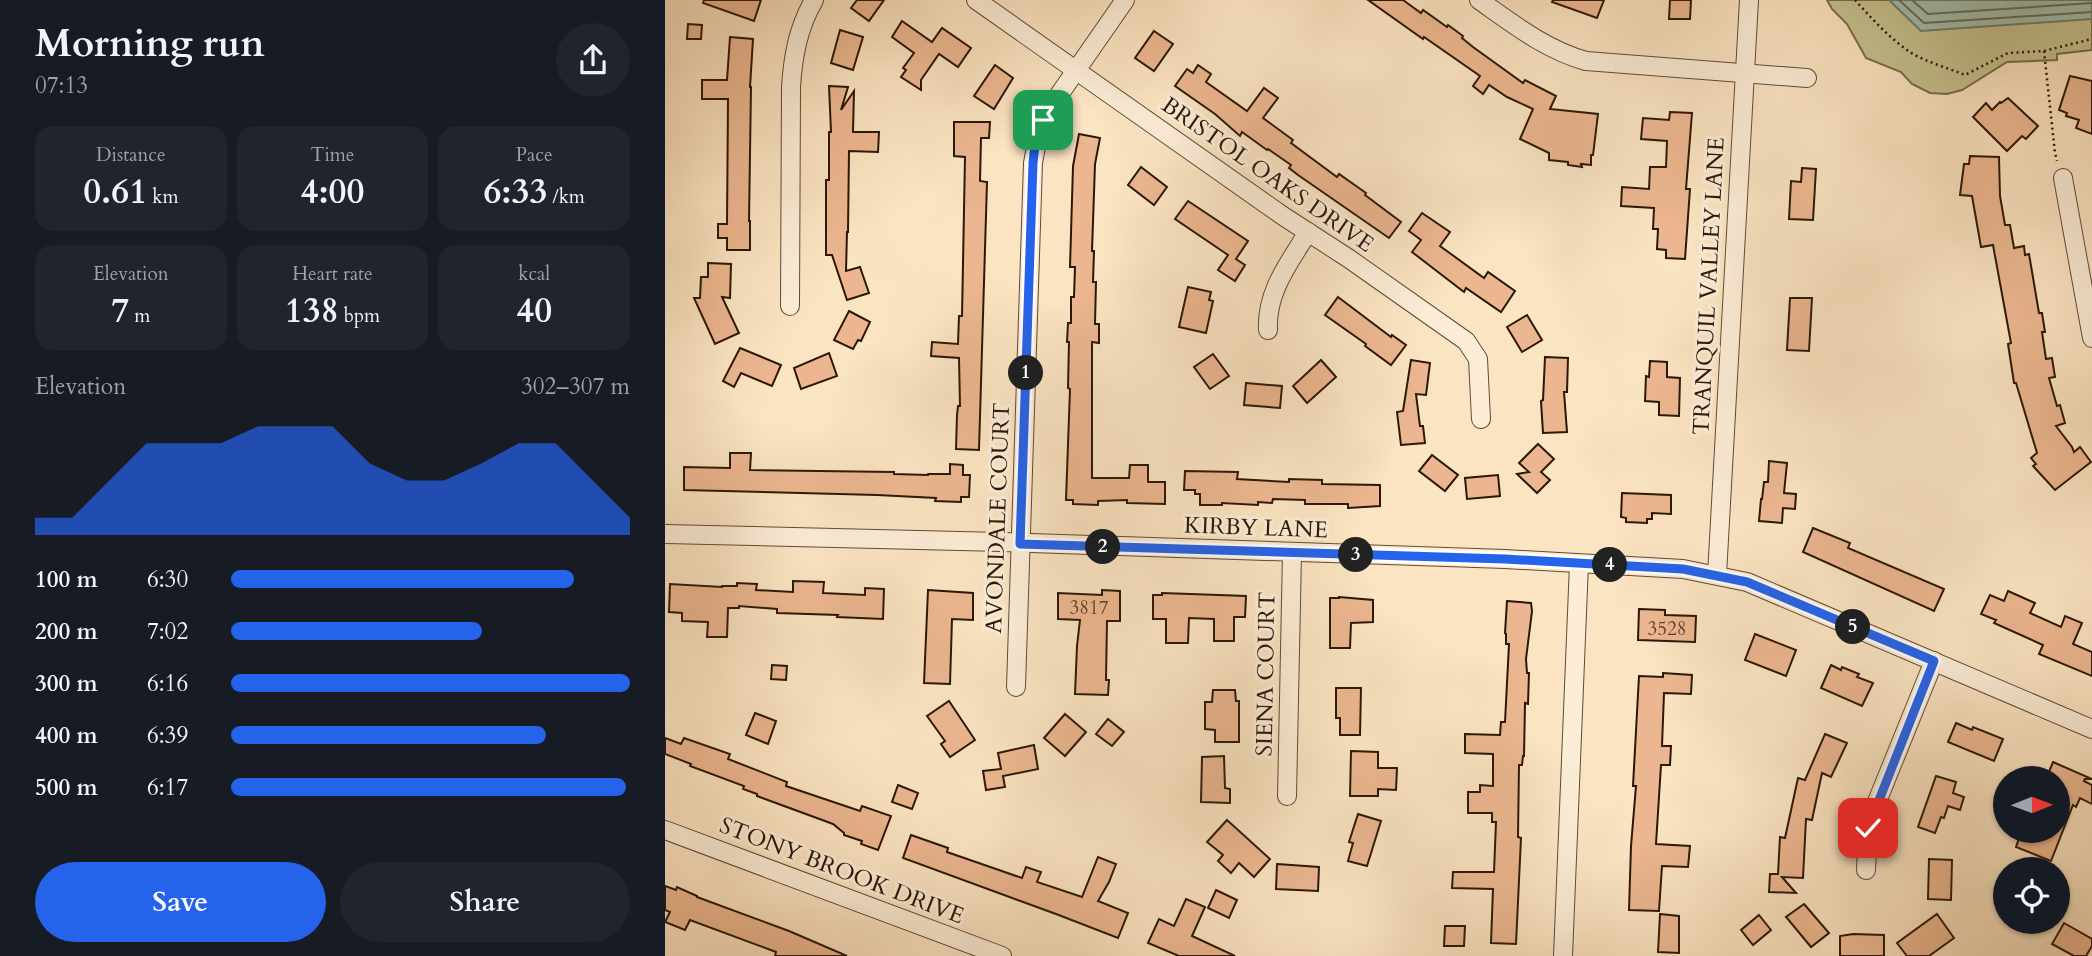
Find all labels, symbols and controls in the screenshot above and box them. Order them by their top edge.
text: Morning run [35,18,265,70]
button: share [556,23,630,97]
text: 07:13 [35,70,88,101]
street label: BRISTOL OAKS DRIVE [1155,89,1380,259]
pin [1013,90,1073,150]
icon: arrive [1024,101,1062,139]
street label: TRANQUIL VALLEY LANE [1685,136,1732,436]
text: Distance [96,142,166,168]
text: Time [311,142,354,168]
text: Pace [516,142,553,168]
text: 0.61 [83,168,147,216]
text: 4:00 [301,168,364,216]
text: 6:33 [483,168,547,216]
text: km [147,184,178,210]
text: /km [547,184,585,210]
text: Elevation [93,261,169,287]
text: Heart rate [292,261,373,287]
text: kcal [518,261,550,287]
text: 7 [111,287,129,335]
text: 138 [285,287,339,335]
text: 40 [516,287,552,335]
text: m [129,303,150,329]
text: bpm [339,303,380,329]
pin: 1 [1009,356,1043,390]
text: 1 [1021,359,1030,385]
text: Elevation [35,371,126,402]
text: 302–307 m [521,371,630,402]
street label: AVONDALE COURT [978,402,1017,634]
street label: KIRBY LANE [1184,509,1328,546]
pin: 2 [1085,530,1121,564]
text: 2 [1098,533,1107,559]
pin: 3 [1339,538,1373,572]
text: 3 [1351,541,1360,567]
pin: 4 [1593,548,1627,582]
text: 4 [1605,551,1614,577]
text: 100 m [35,564,98,595]
text: 6:30 [147,564,188,595]
street label: SIENA COURT [1249,591,1282,757]
house number: 3817 [1070,595,1109,621]
pin: 5 [1835,610,1871,644]
text: 5 [1848,613,1857,639]
text: 200 m [35,616,98,647]
text: 7:02 [147,616,188,647]
house number: 3528 [1648,616,1686,642]
text: 300 m [35,668,98,699]
text: 6:16 [147,668,188,699]
text: 400 m [35,720,98,751]
text: 6:39 [147,720,188,751]
north arrow [1993,766,2070,844]
map controls [1993,766,2070,934]
text: 500 m [35,772,98,803]
text: 6:17 [147,772,188,803]
pin [1838,798,1898,858]
icon: check [1849,809,1887,847]
street label: STONY BROOK DRIVE [715,810,968,931]
button: locate [1993,857,2070,934]
button: Save [35,862,326,942]
button: Share [340,862,630,942]

